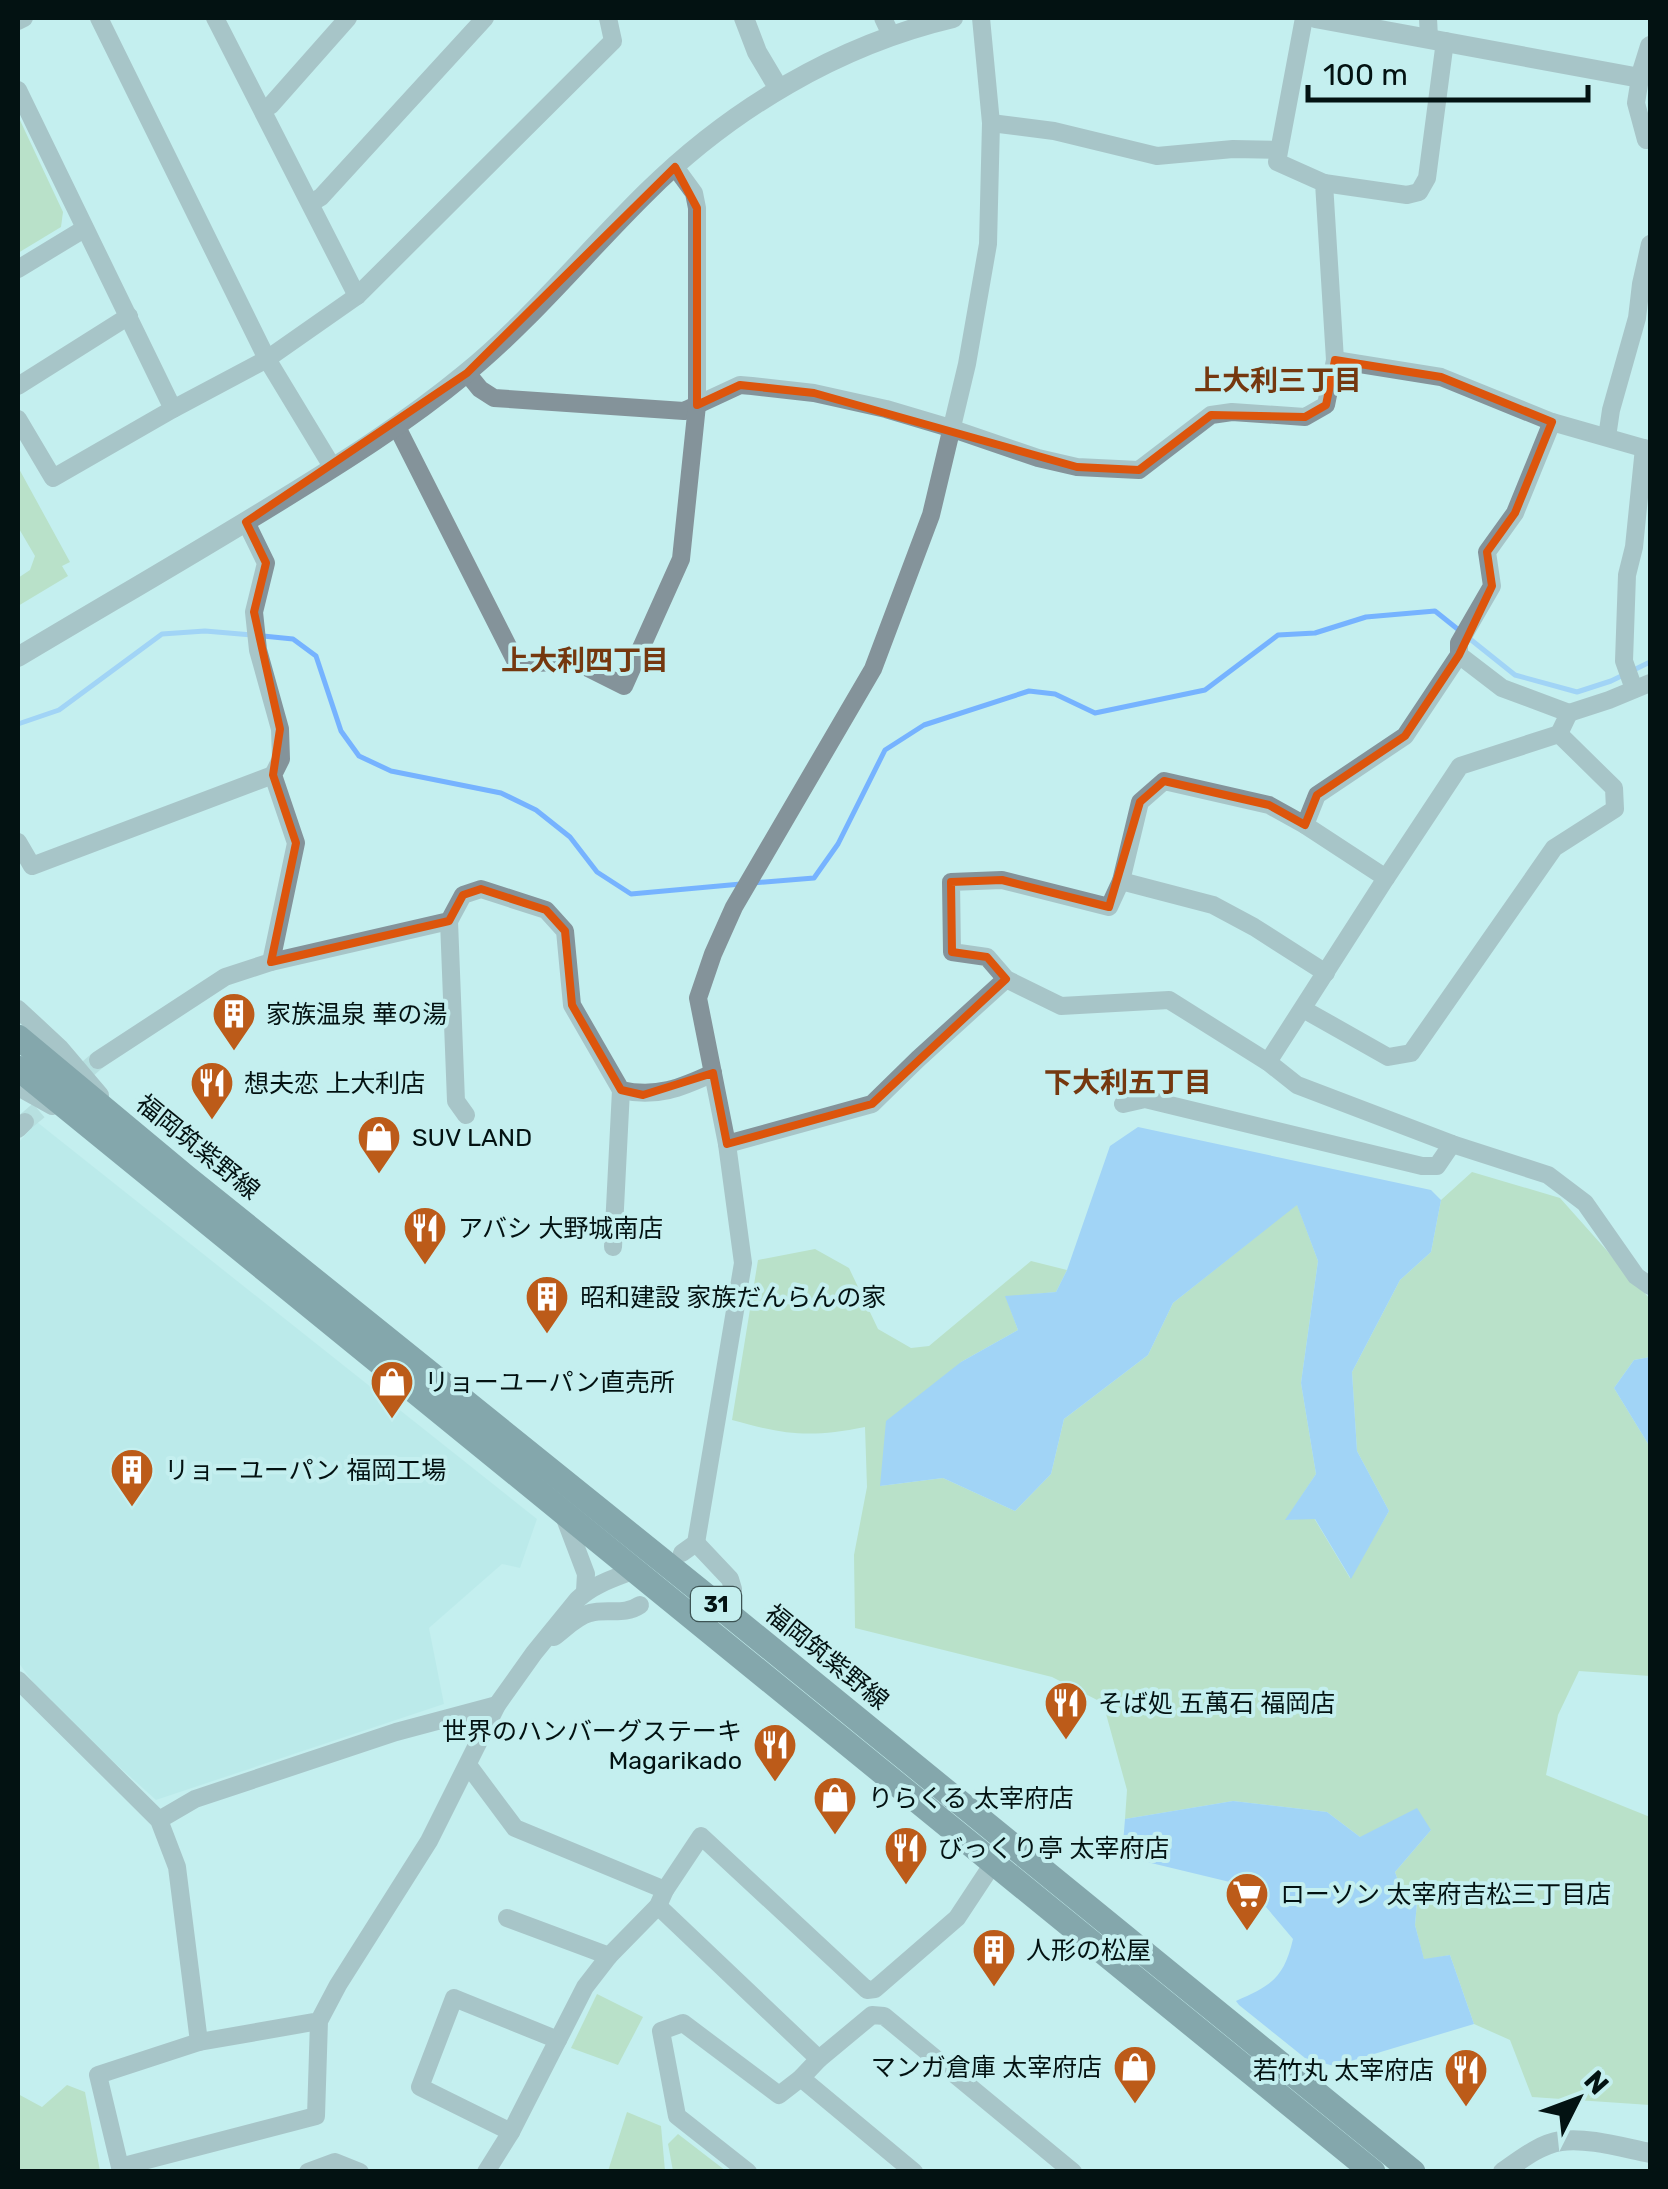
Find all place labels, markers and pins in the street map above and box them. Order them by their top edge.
building icon: 家族温泉 華の湯 [211,991,257,1052]
place label: 家族温泉 華の湯 [266,1000,447,1029]
restaurant icon: 想夫恋 上大利店 [189,1060,235,1121]
place label: 想夫恋 上大利店 [244,1069,425,1098]
shop icon: SUV LAND [356,1114,402,1175]
place label: SUV LAND [412,1123,532,1152]
restaurant icon: アバシ 大野城南店 [402,1205,448,1266]
place label: アバシ 大野城南店 [458,1214,663,1243]
building icon: 昭和建設 家族だんらんの家 [524,1274,570,1335]
place label: 昭和建設 家族だんらんの家 [580,1283,886,1312]
shop icon: リョーユーパン直売所 [369,1359,415,1420]
place label: リョーユーパン直売所 [424,1368,675,1397]
building icon: リョーユーパン 福岡工場 [109,1447,155,1508]
place label: リョーユーパン 福岡工場 [164,1456,446,1485]
restaurant icon: そば処 五萬石 福岡店 [1043,1680,1089,1741]
place label: そば処 五萬石 福岡店 [1098,1689,1335,1718]
place label: 世界のハンバーグステーキ Magarikado [442,1717,742,1775]
restaurant icon: 世界のハンバーグステーキ Magarikado [752,1722,798,1783]
shop icon: りらくる 太宰府店 [812,1775,858,1836]
place label: りらくる 太宰府店 [868,1784,1074,1813]
restaurant icon: びっくり亭 太宰府店 [883,1825,929,1886]
place label: びっくり亭 太宰府店 [938,1834,1169,1863]
supermarket icon: ローソン 太宰府吉松三丁目店 [1224,1871,1270,1932]
place label: ローソン 太宰府吉松三丁目店 [1280,1880,1611,1909]
building icon: 人形の松屋 [971,1927,1017,1988]
place label: 人形の松屋 [1026,1936,1151,1965]
shop icon: マンガ倉庫 太宰府店 [1112,2044,1158,2105]
restaurant icon: 若竹丸 太宰府店 [1443,2047,1489,2108]
place label: マンガ倉庫 太宰府店 [871,2053,1102,2082]
place label: 若竹丸 太宰府店 [1253,2056,1434,2085]

